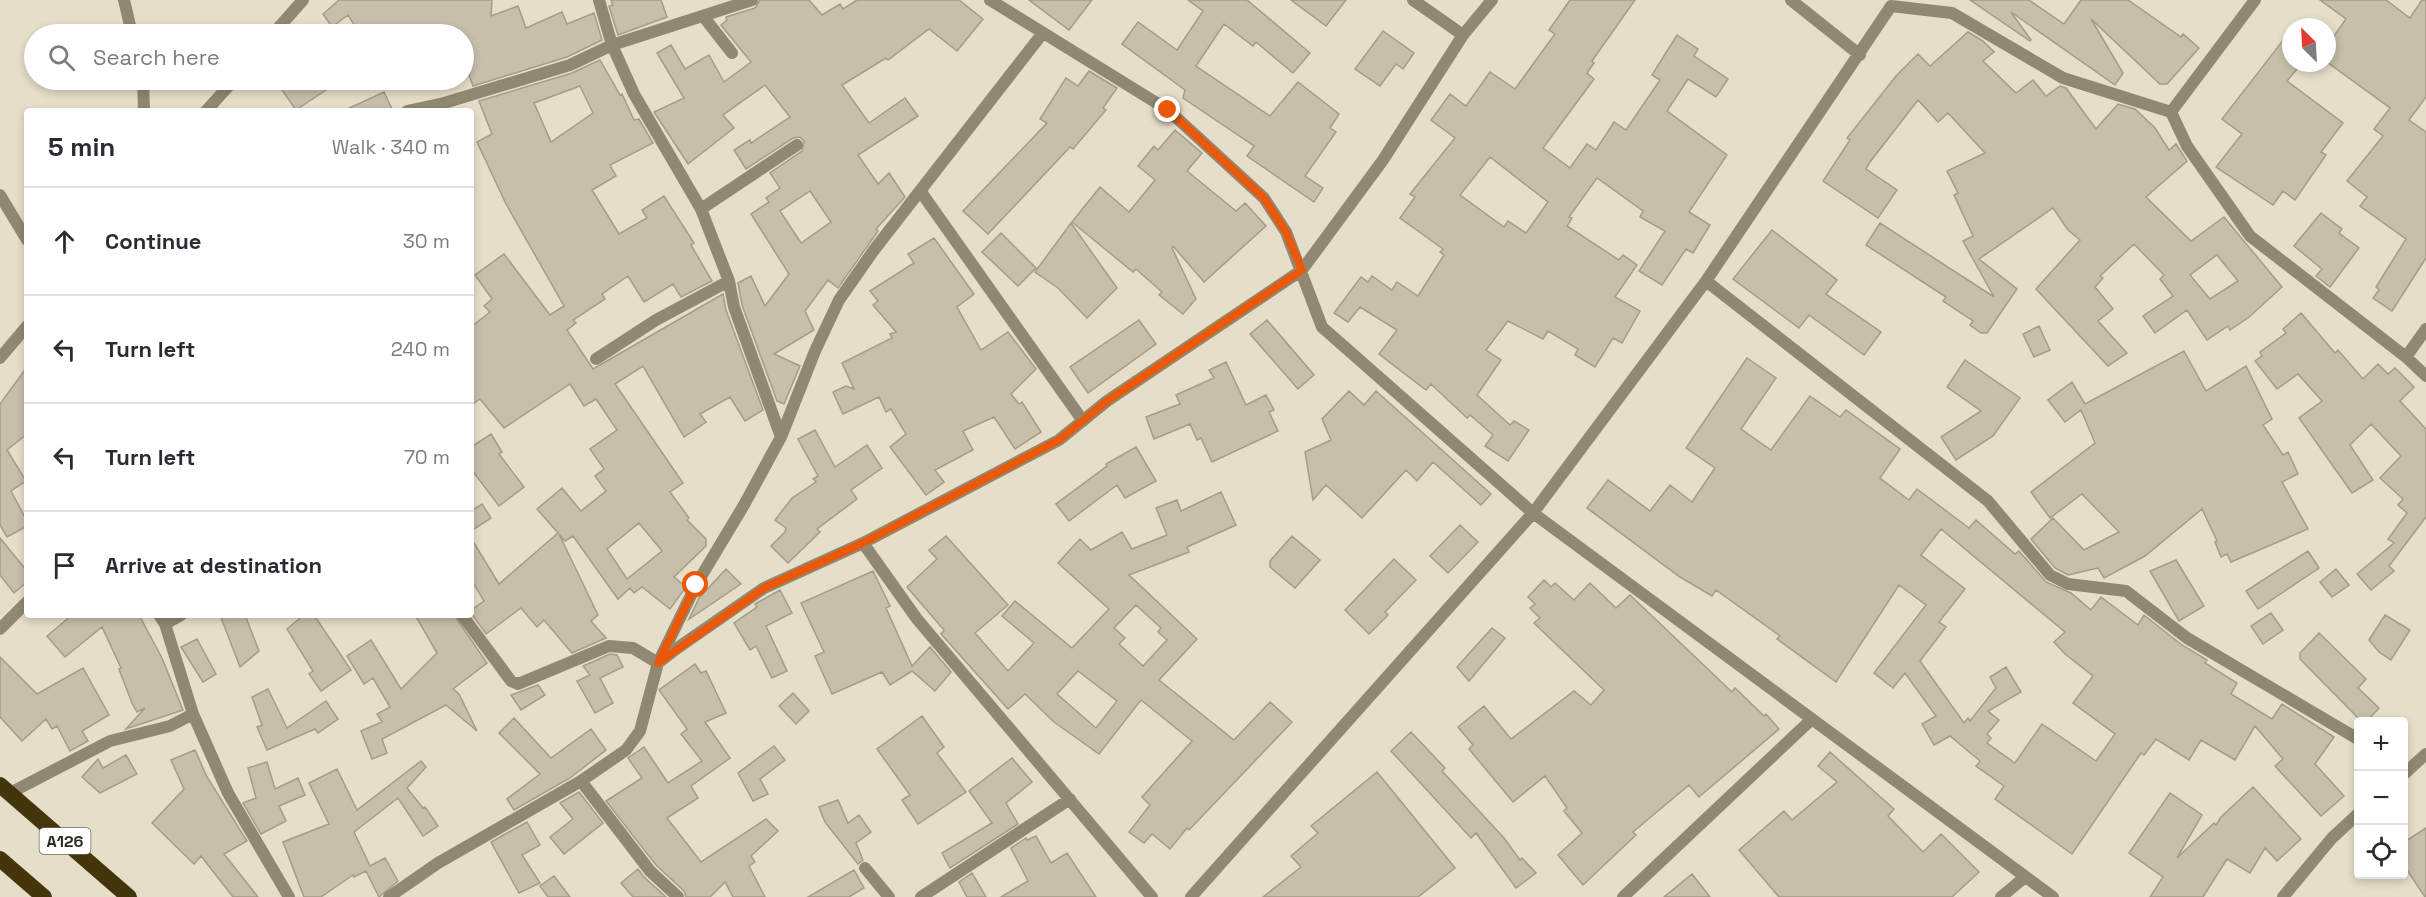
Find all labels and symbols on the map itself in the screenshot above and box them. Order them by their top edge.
north arrow [2282,18,2336,72]
route end [1154,96,1180,122]
route start [682,571,708,597]
road number: A126 [40,828,90,854]

